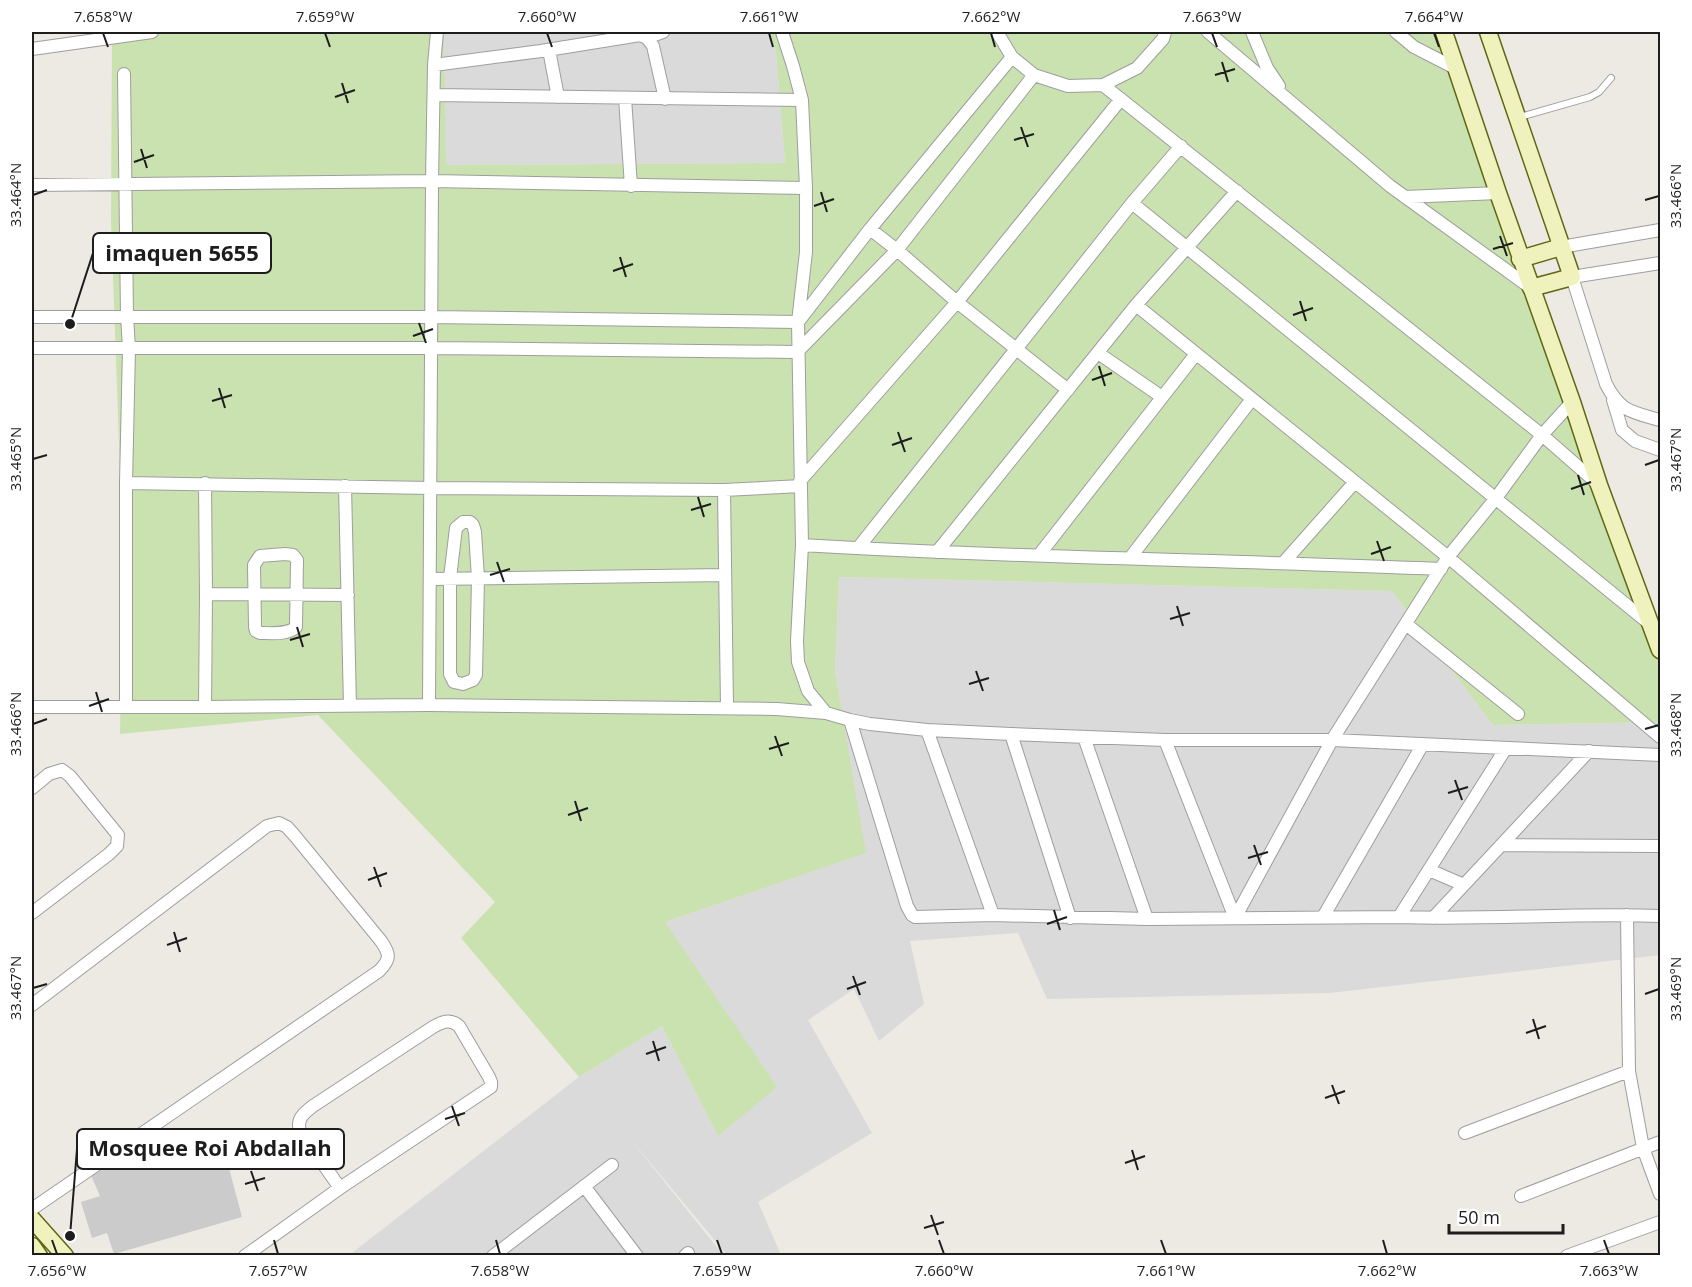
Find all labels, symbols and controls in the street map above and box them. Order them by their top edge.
text: 7.658°W [74,6,132,26]
text: 7.659°W [296,6,354,26]
text: 7.660°W [518,6,576,26]
text: 7.661°W [740,6,798,26]
text: 7.662°W [962,6,1020,26]
text: 7.663°W [1183,6,1241,26]
text: 7.664°W [1405,6,1463,26]
text: 33.464°N [5,163,25,227]
text: 33.466°N [1665,164,1685,228]
callout: imaquen 5655 [93,233,271,273]
text: imaquen 5655 [105,237,259,267]
text: 33.465°N [5,427,25,491]
text: 33.467°N [1665,428,1685,492]
text: 33.466°N [5,692,25,756]
text: 33.468°N [1665,693,1685,757]
text: 33.467°N [5,956,25,1020]
text: 33.469°N [1665,957,1685,1021]
callout: Mosquee Roi Abdallah [77,1129,344,1169]
text: Mosquee Roi Abdallah [88,1132,332,1162]
scale bar [1449,1197,1563,1235]
text: 50 m [1458,1205,1500,1229]
text: 7.656°W [28,1260,86,1280]
text: 7.657°W [249,1260,307,1280]
text: 7.658°W [471,1260,529,1280]
text: 7.659°W [693,1260,751,1280]
text: 7.660°W [915,1260,973,1280]
text: 7.661°W [1137,1260,1195,1280]
text: 7.662°W [1358,1260,1416,1280]
text: 7.663°W [1580,1260,1638,1280]

